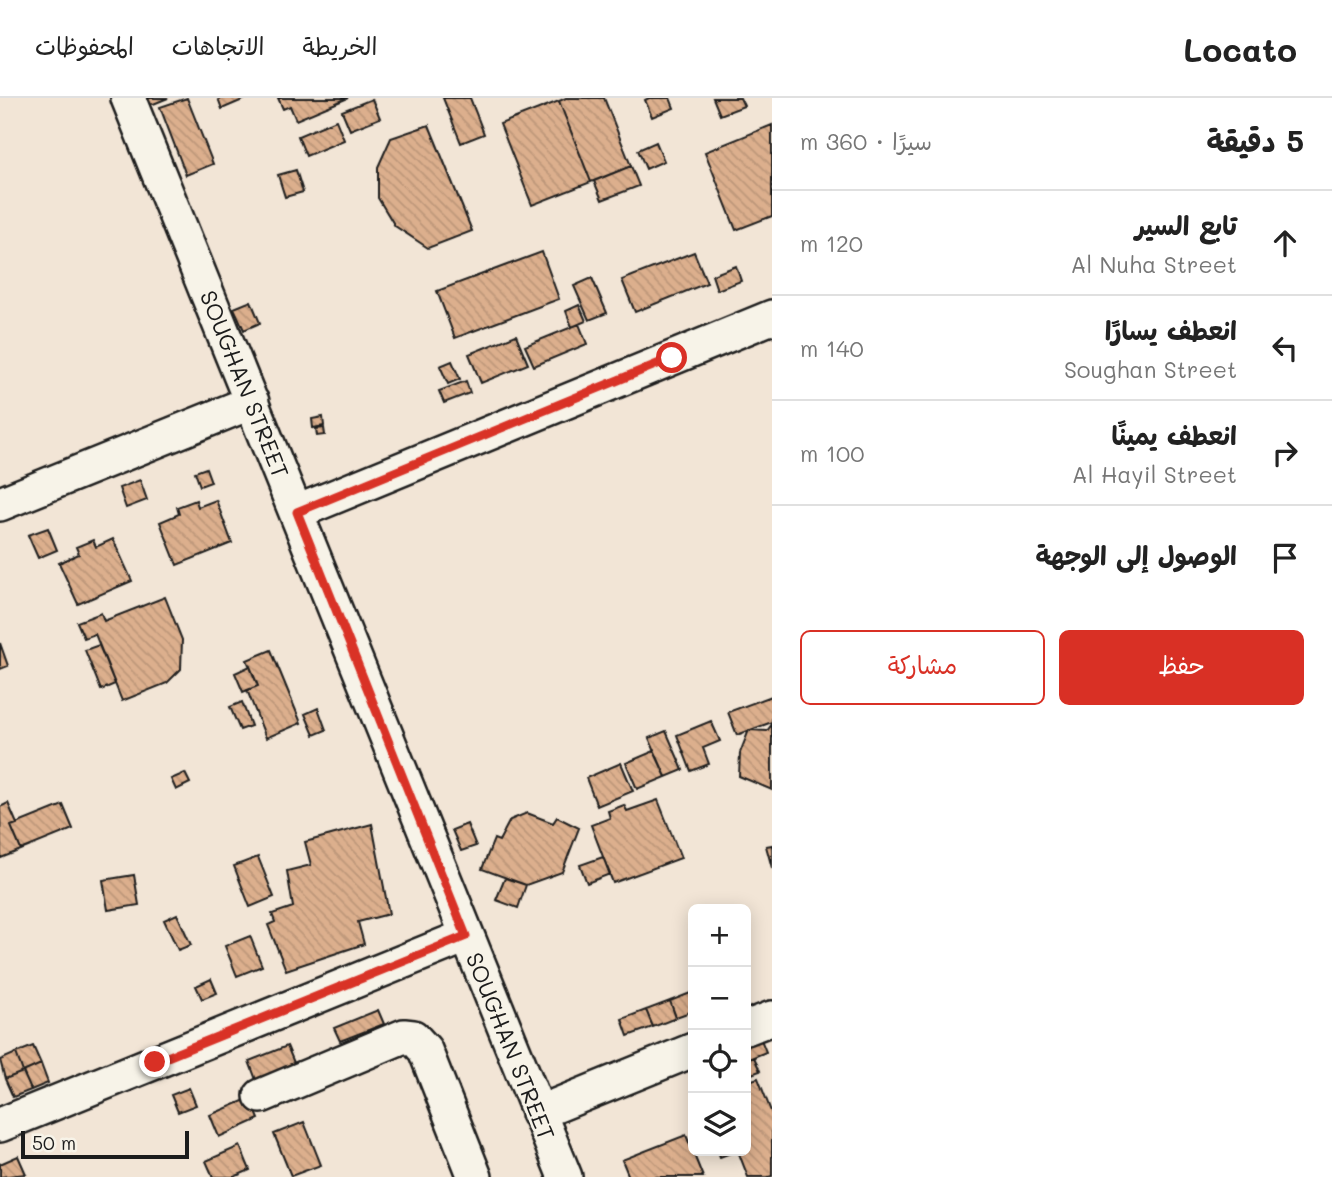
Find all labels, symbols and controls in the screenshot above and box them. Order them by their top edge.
text: Locato [1183,27,1297,70]
text: المحفوظات [35,30,134,61]
text: الاتجاهات [172,30,265,61]
text: الخريطة [303,30,377,61]
text: 5 دقيقة [1206,120,1304,160]
text: سيرًا · 360 m [800,126,932,156]
text: تابع السير [1135,208,1237,242]
icon: ahead [1266,224,1304,262]
text: 120 m [800,228,863,258]
text: Al Nuha Street [1071,249,1237,279]
street label: SOUGHAN STREET [194,286,296,482]
text: انعطف يسارًا [1105,313,1237,347]
icon: left [1266,329,1304,367]
text: 140 m [800,333,864,363]
route start [656,342,687,373]
text: Soughan Street [1064,354,1237,384]
text: انعطف يمينًا [1112,418,1237,452]
icon: right [1266,434,1304,472]
text: 100 m [800,438,864,468]
text: Al Hayil Street [1072,459,1237,489]
text: الوصول إلى الوجهة [1035,538,1237,572]
icon: arrive [1266,539,1304,577]
button: مشاركة [800,630,1045,705]
button: حفظ [1059,630,1304,705]
map controls [688,904,751,1156]
button: + [688,904,751,967]
street label: SOUGHAN STREET [460,948,562,1144]
button: − [688,967,751,1030]
button: locate [688,1030,751,1093]
route end [139,1046,170,1077]
button: layers [688,1093,751,1156]
scale bar [21,1128,189,1160]
text: 50 m [32,1130,76,1155]

